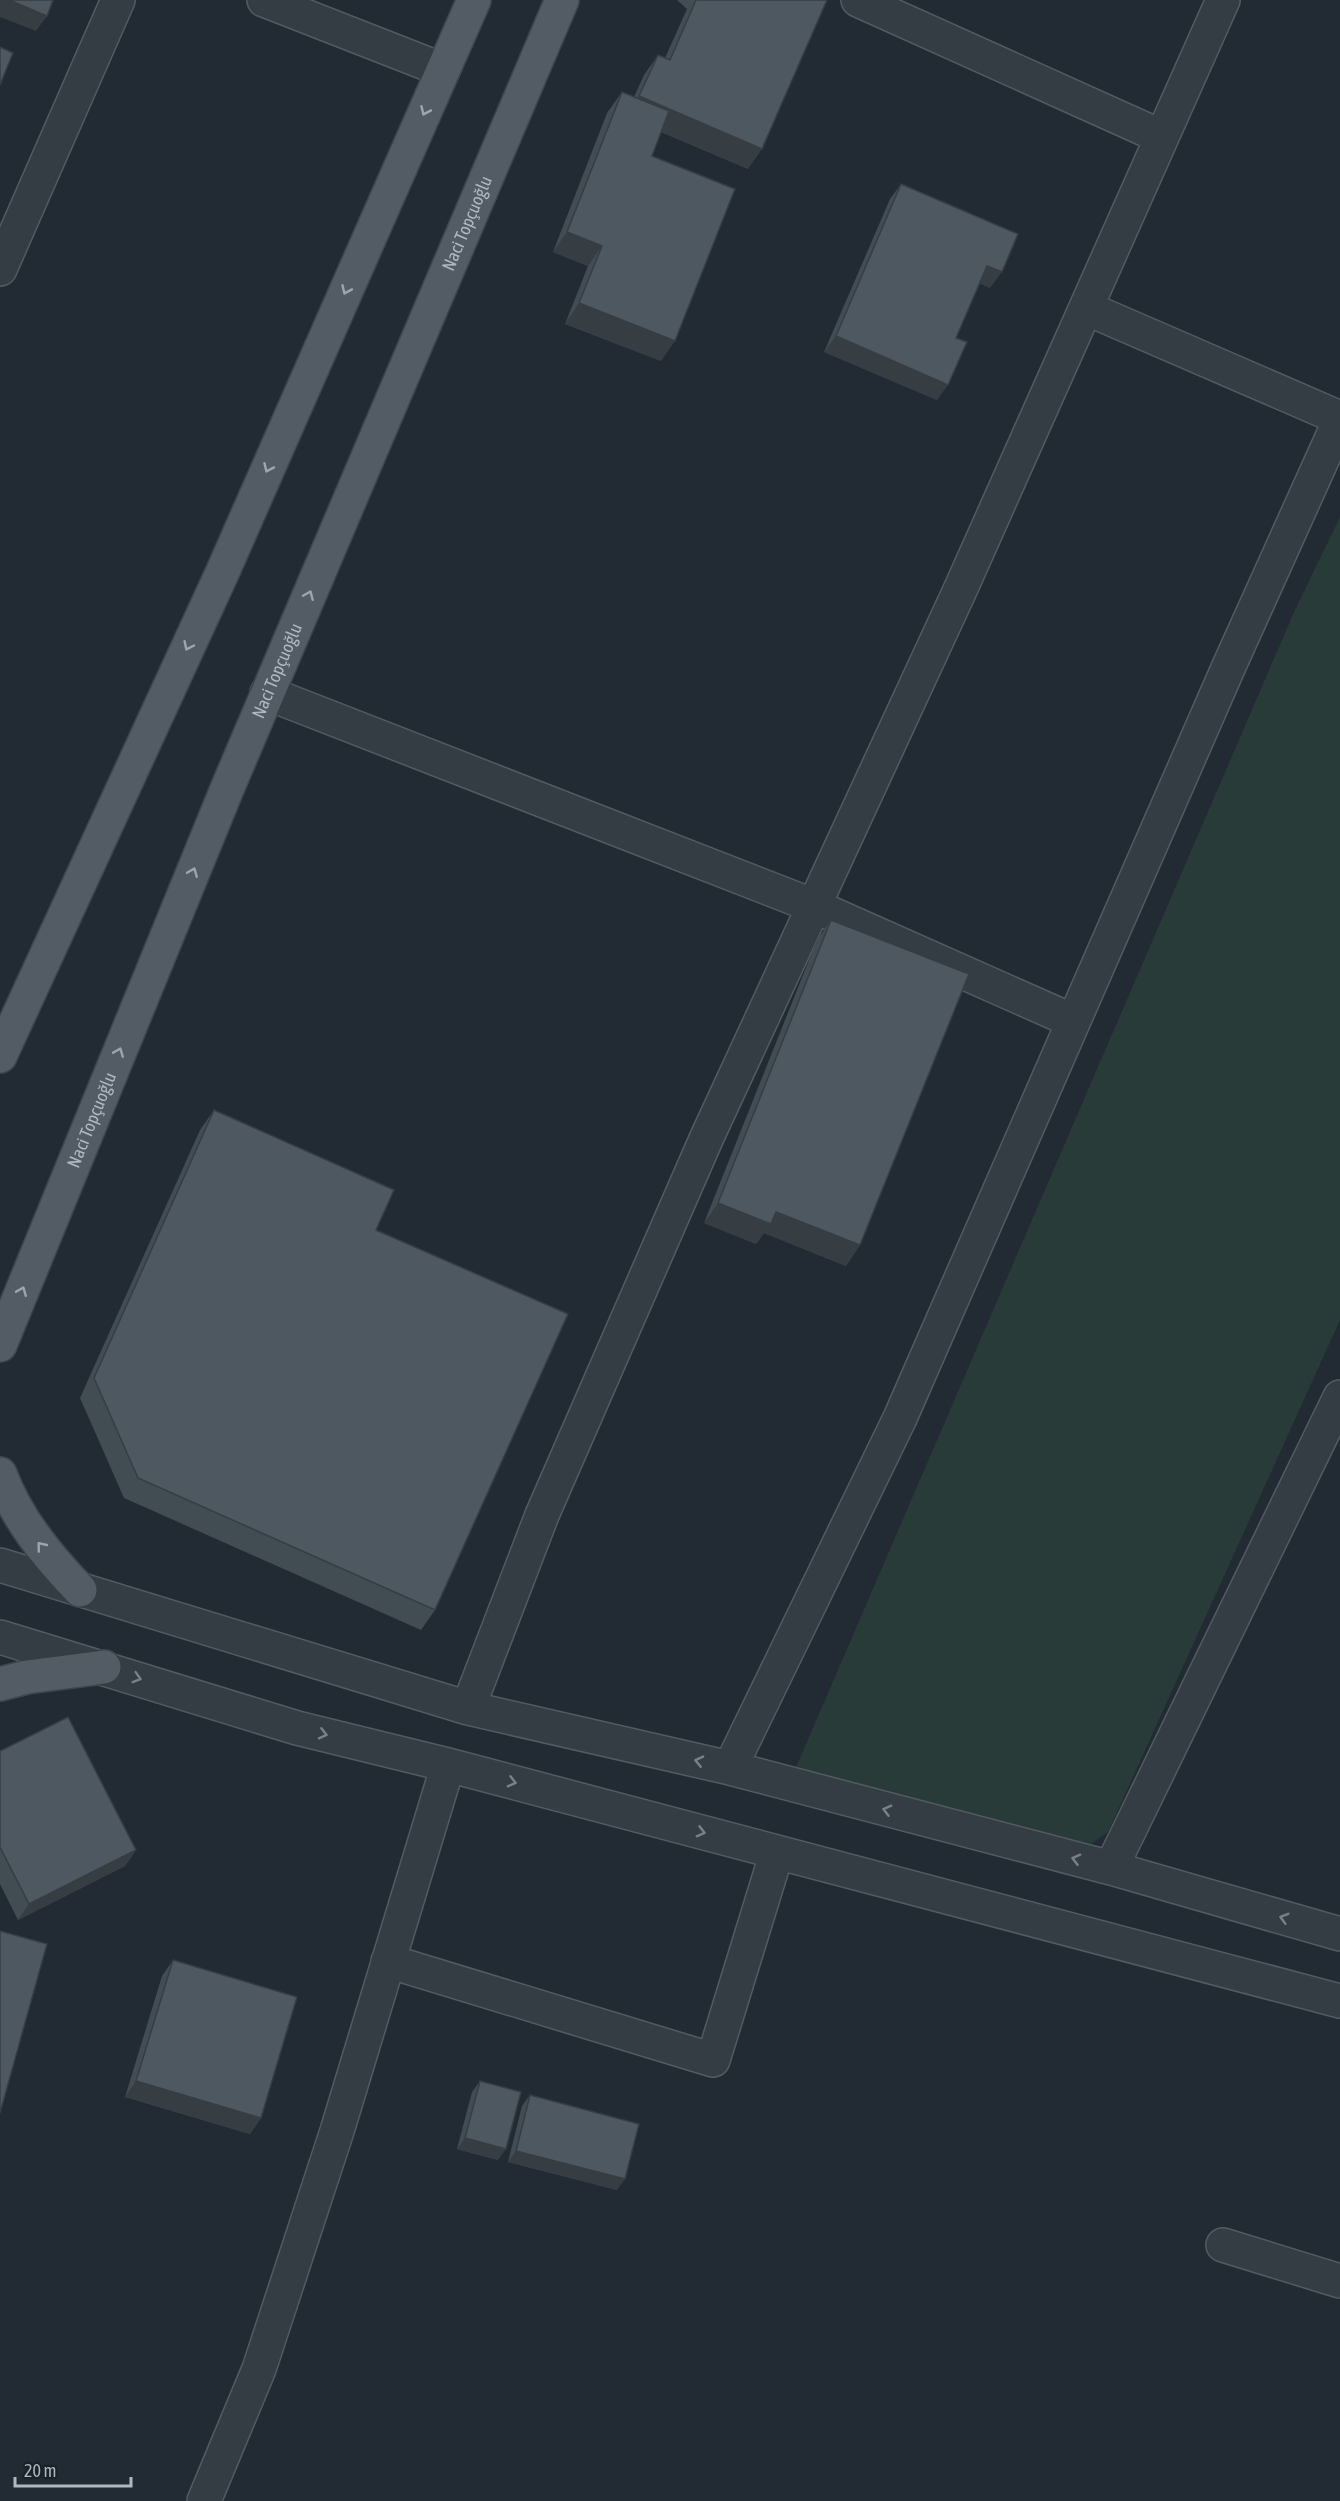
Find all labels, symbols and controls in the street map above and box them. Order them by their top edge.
one-way arrow [420,105,432,116]
street label: Naci Topçuoğlu [437,173,496,274]
one-way arrow [341,283,353,294]
one-way arrow [263,462,275,473]
one-way arrow [302,590,314,601]
street label: Naci Topçuoğlu [247,620,306,721]
one-way arrow [183,640,195,651]
one-way arrow [186,867,198,878]
one-way arrow [112,1048,124,1059]
street label: Naci Topçuoğlu [63,1069,120,1171]
one-way arrow [15,1287,27,1298]
one-way arrow [37,1542,48,1553]
one-way arrow [131,1670,142,1683]
one-way arrow [318,1727,328,1740]
one-way arrow [694,1756,704,1769]
one-way arrow [507,1774,517,1787]
one-way arrow [883,1804,893,1817]
one-way arrow [696,1824,706,1837]
one-way arrow [1071,1853,1081,1866]
one-way arrow [1279,1913,1290,1925]
scale bar [15,2450,130,2488]
text: 20 m [24,2460,56,2481]

